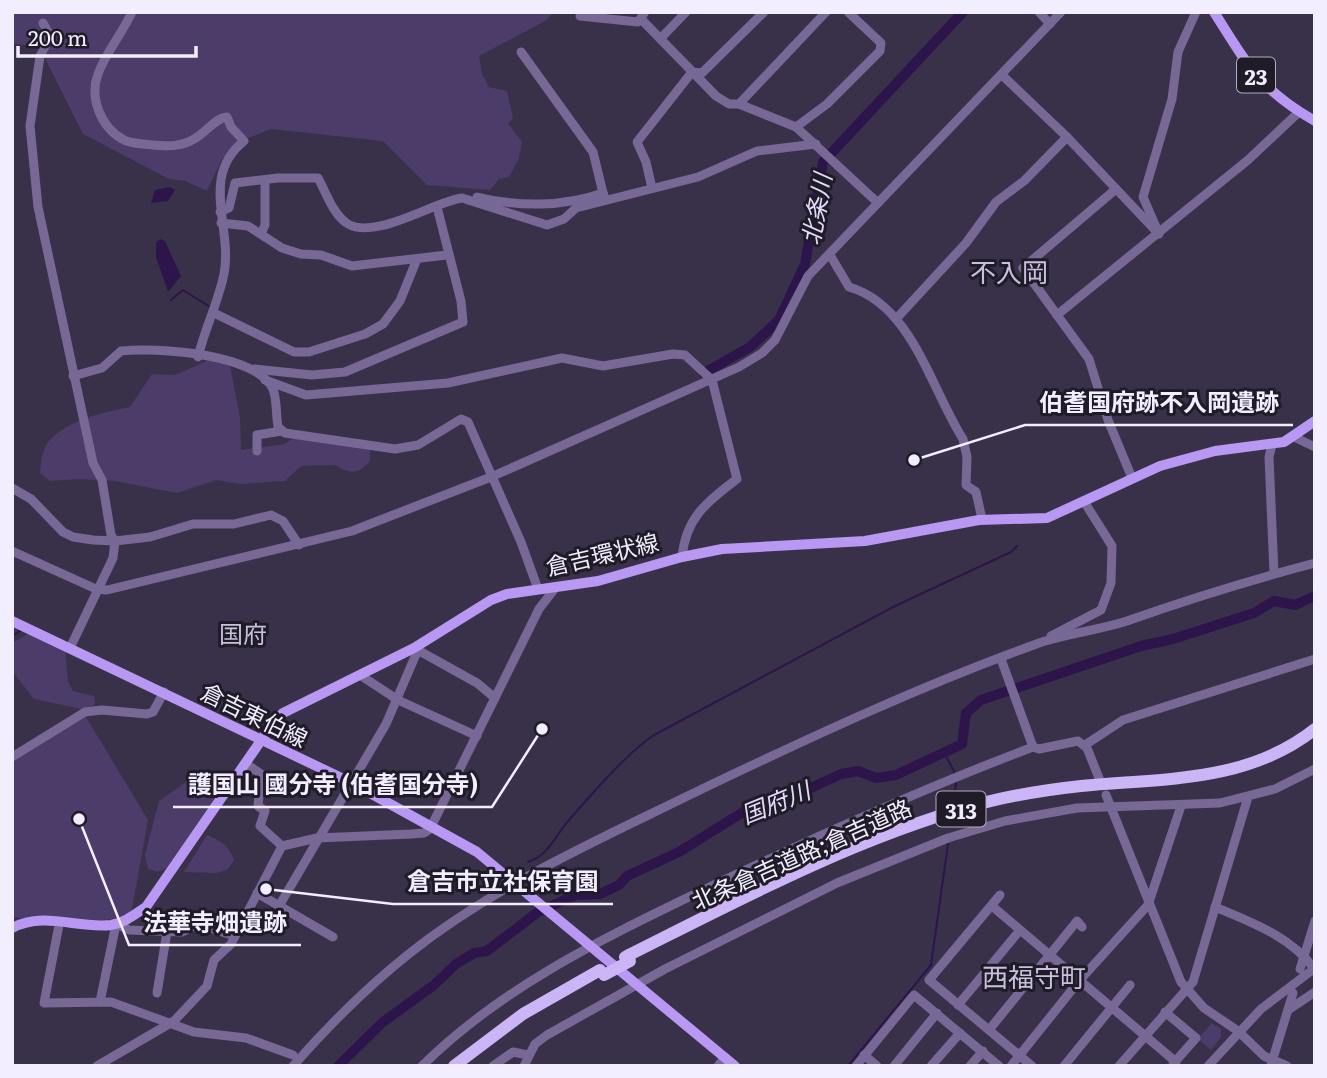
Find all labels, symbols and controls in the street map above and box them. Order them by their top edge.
scale bar [18,14,196,58]
text: 200 m [28,21,88,52]
road number: 23 [1237,57,1275,92]
water label: 北条川 [792,168,839,247]
district label: 不入岡 [970,251,1048,290]
callout: 伯耆国府跡不入岡遺跡 [1025,380,1293,425]
text: 伯耆国府跡不入岡遺跡 [1039,383,1279,418]
street label: 倉吉環状線 [542,524,662,582]
district label: 国府 [219,615,267,650]
street label: 倉吉東伯線 [196,674,314,754]
callout: 護国山 國分寺 (伯耆国分寺) [173,762,492,807]
text: 護国山 國分寺 (伯耆国分寺) [188,765,478,800]
water label: 国府川 [735,770,818,831]
street label: 北条倉吉道路;倉吉道路 [686,789,916,917]
road number: 313 [936,792,986,826]
callout: 倉吉市立社保育園 [393,859,613,904]
text: 倉吉市立社保育園 [407,862,599,897]
callout: 法華寺畑遺跡 [129,900,301,945]
text: 法華寺畑遺跡 [143,903,287,938]
district label: 西福守町 [982,956,1086,995]

